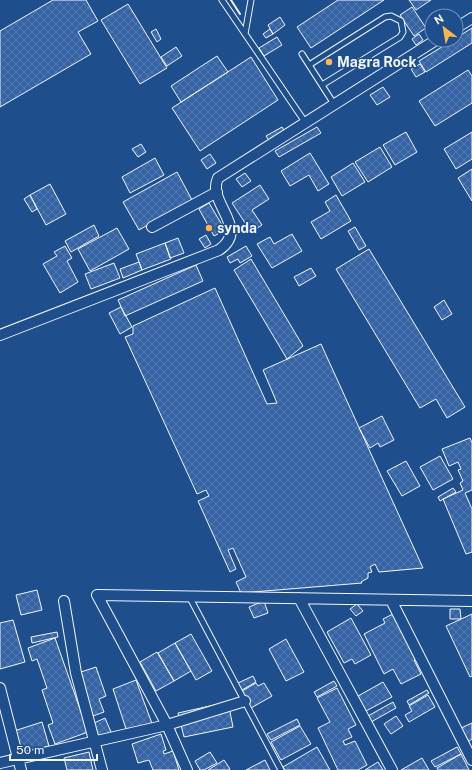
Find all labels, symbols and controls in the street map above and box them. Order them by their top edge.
north arrow [424,8,464,48]
text: N [432,12,446,27]
place label: Magra Rock [337,54,417,70]
marker: Magra Rock [324,57,334,67]
place label: synda [217,220,257,236]
marker: synda [204,223,214,233]
scale bar [10,736,97,762]
text: 50 m [16,743,44,757]

